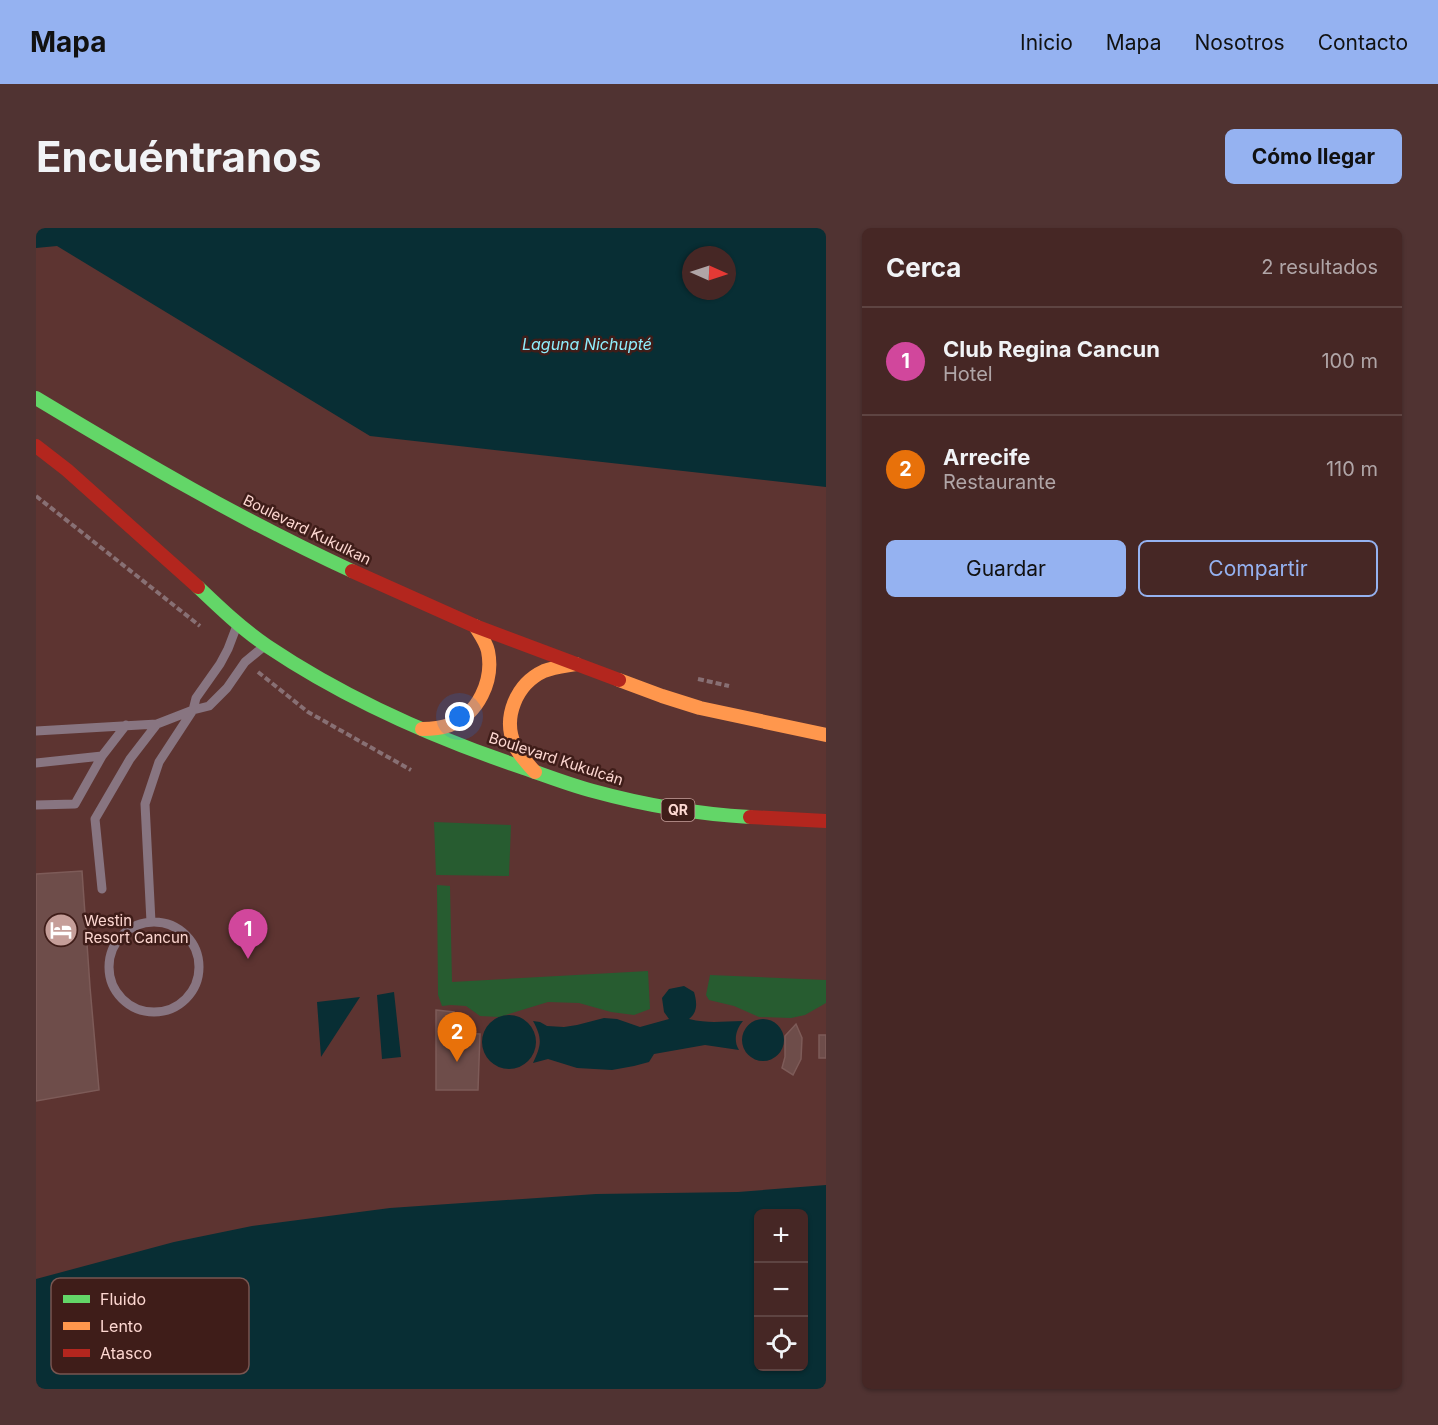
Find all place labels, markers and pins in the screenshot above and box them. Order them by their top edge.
pin: 1 [228,910,268,959]
place label: Westin Resort Cancun [84,911,189,947]
hotel icon: Westin Resort Cancun [43,912,79,948]
pin: 2 [438,1012,476,1062]

